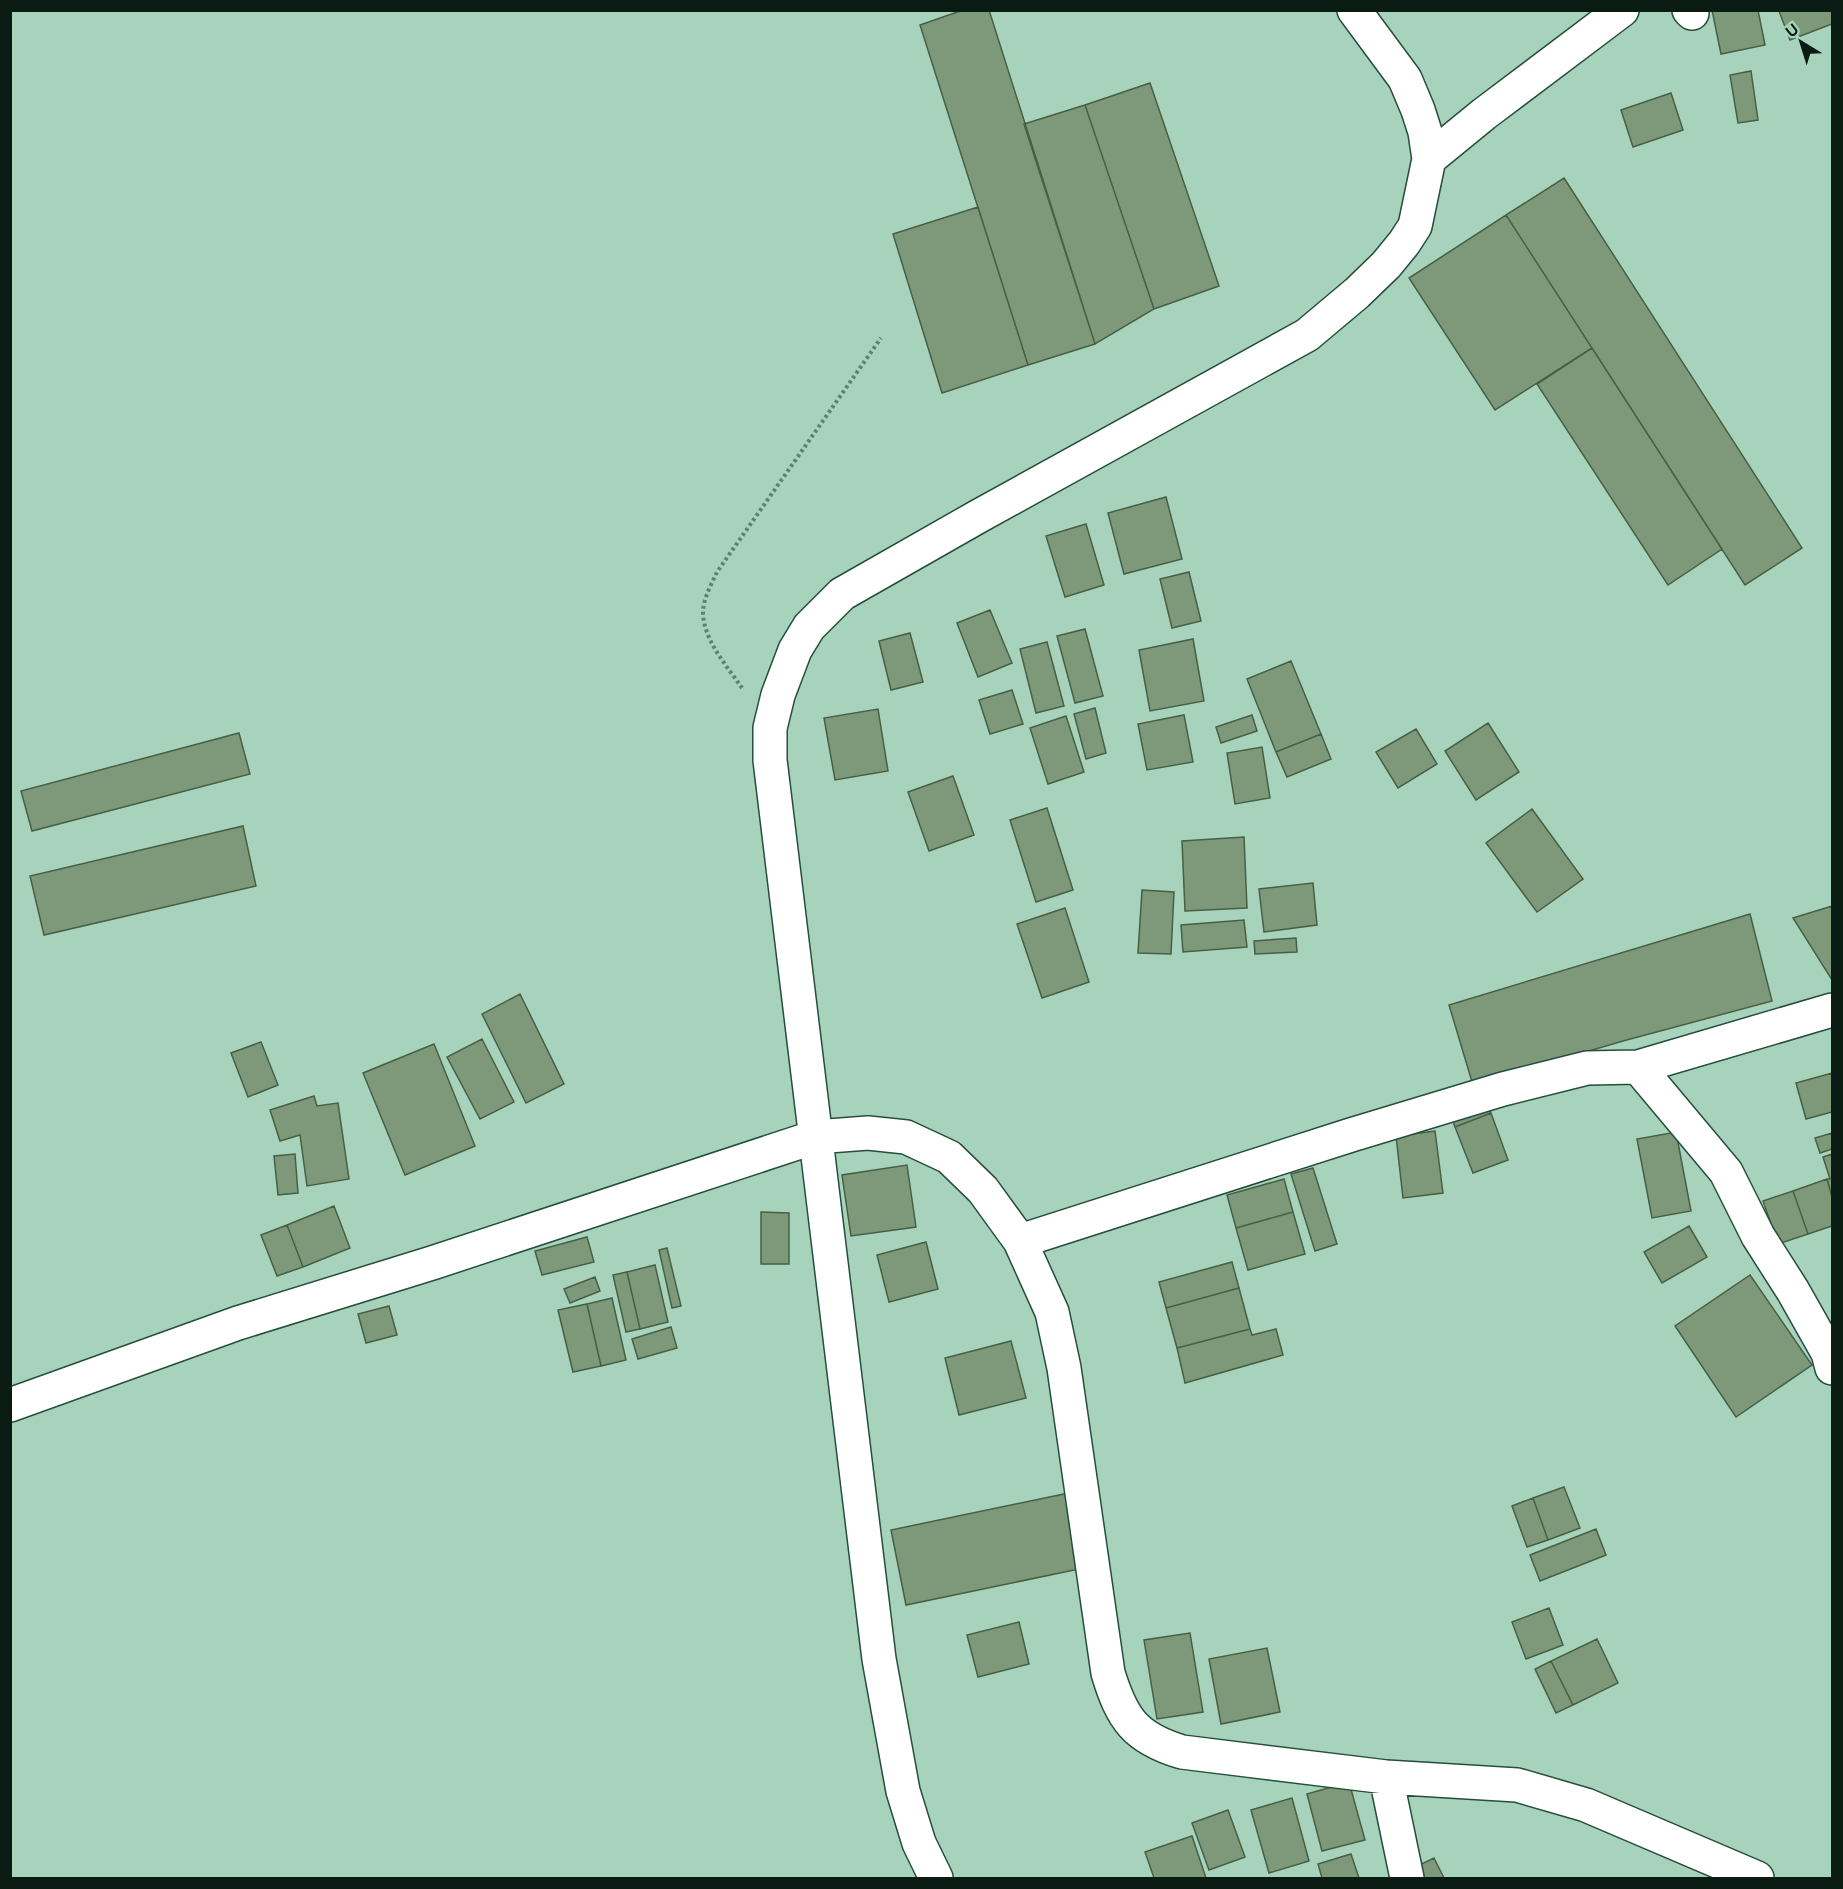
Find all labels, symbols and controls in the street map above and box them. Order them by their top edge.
north arrow [1771,12,1831,72]
text: U [1782,20,1802,42]

